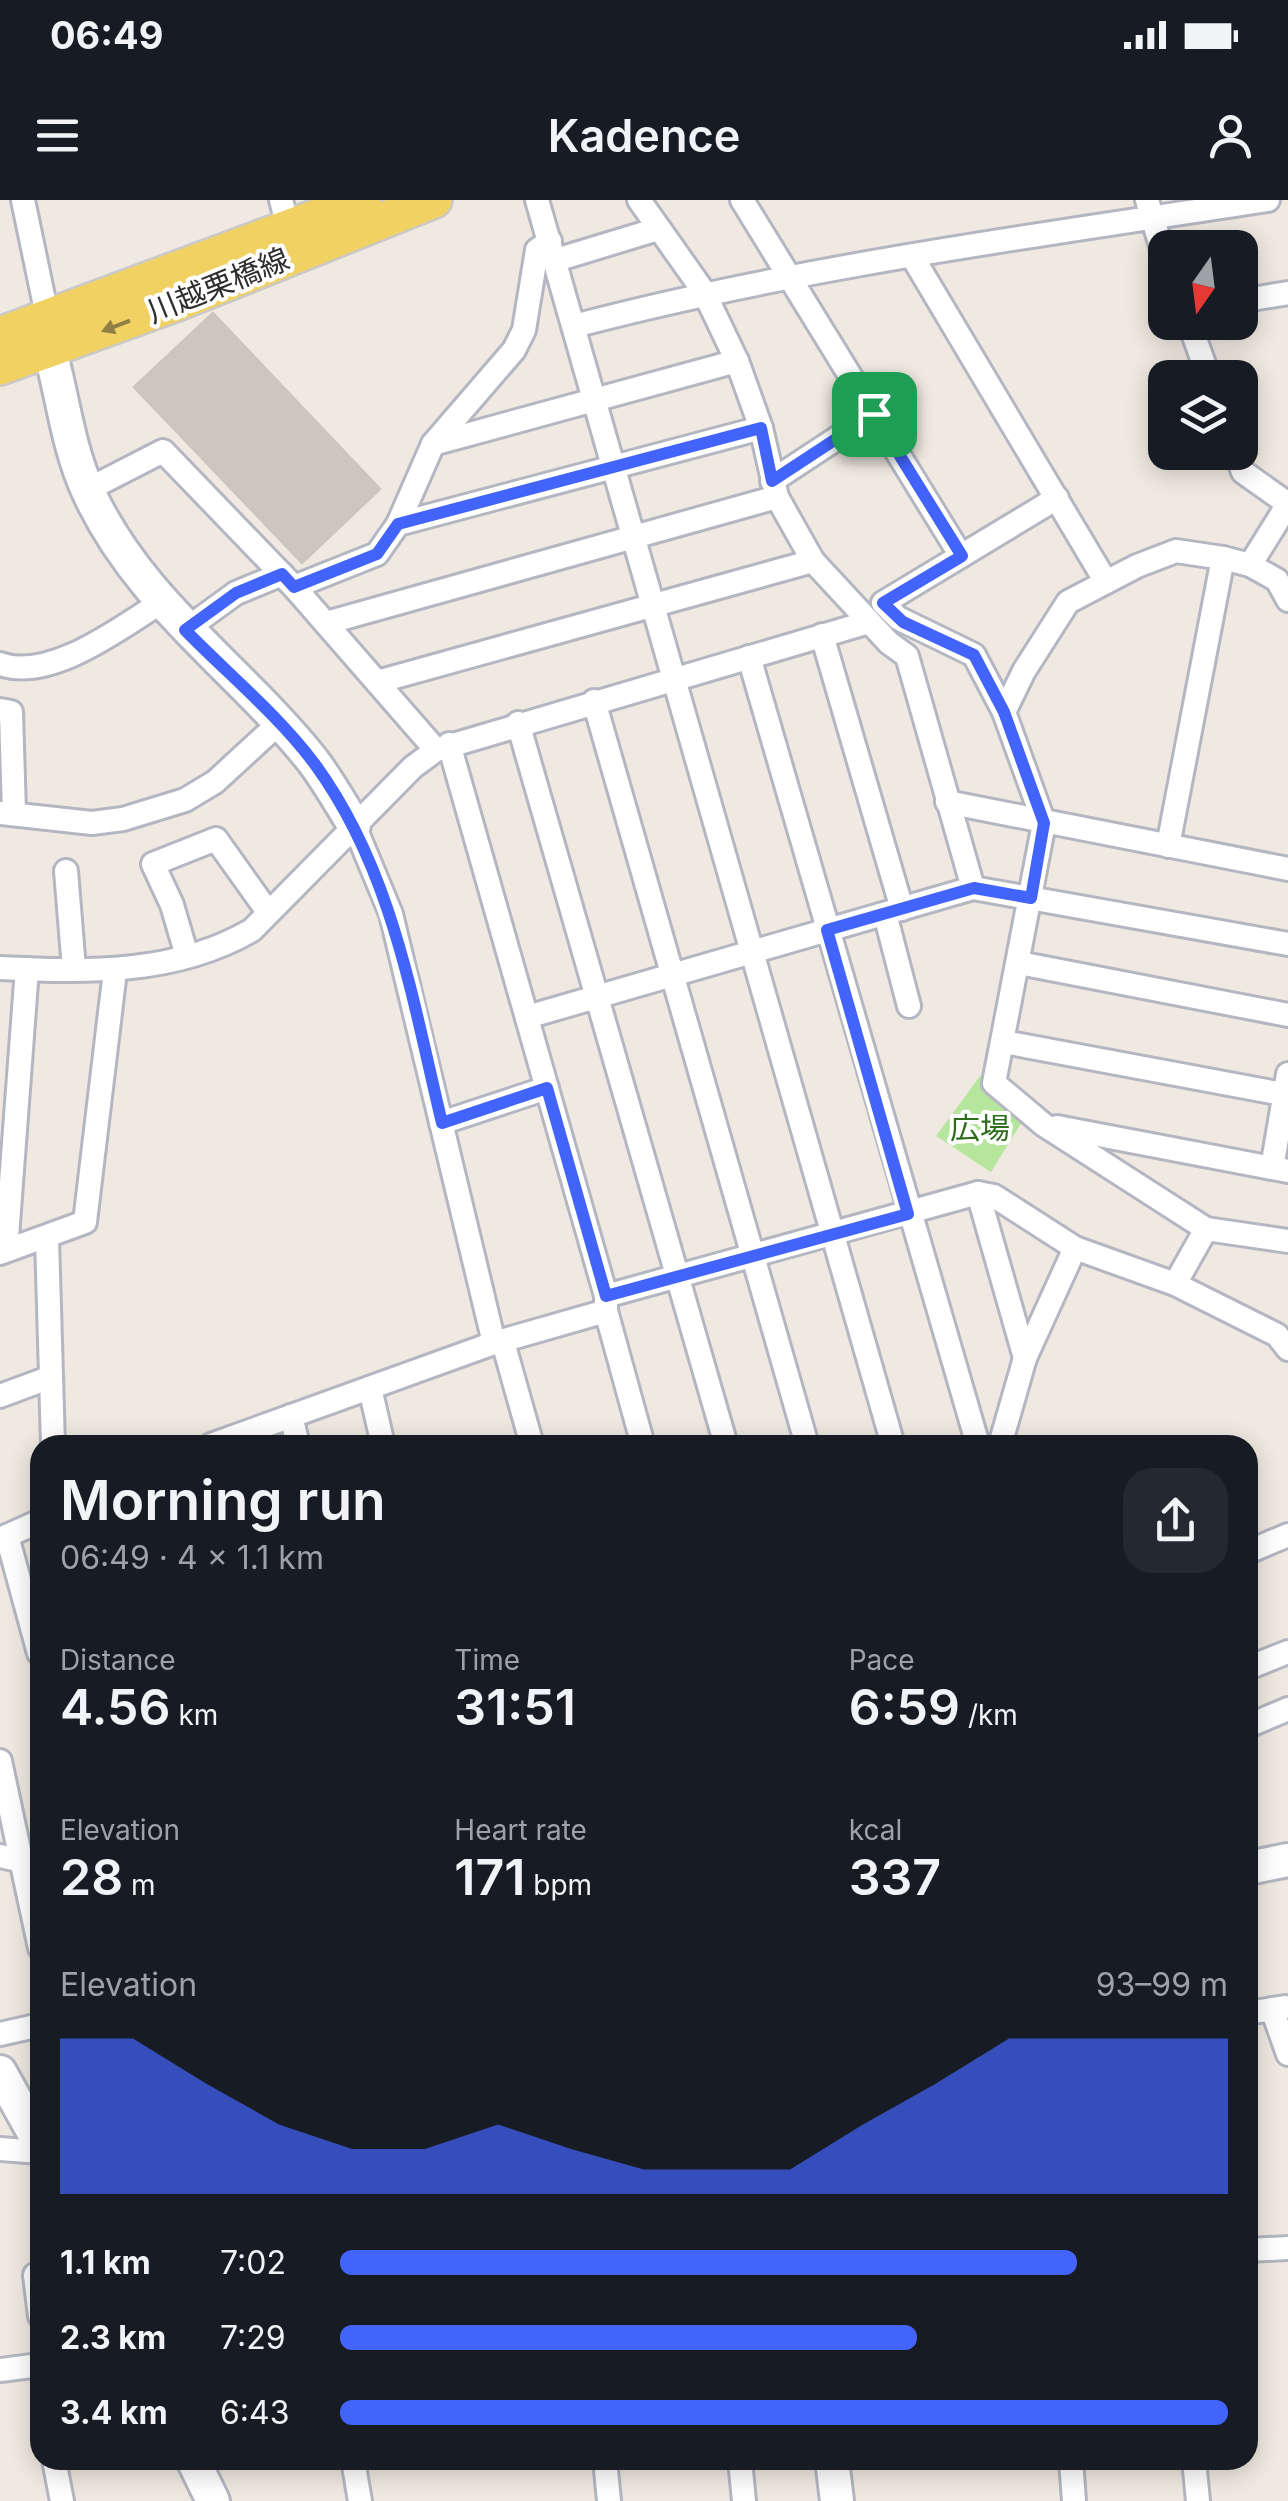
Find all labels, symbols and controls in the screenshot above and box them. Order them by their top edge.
text: 06:49 [50,12,163,58]
icon: menu [30,108,85,163]
text: Kadence [548,108,740,163]
icon: person [1203,108,1258,163]
north arrow [1148,230,1258,340]
map controls [1148,230,1258,470]
street label: 川越栗橋線 [142,240,294,330]
one-way arrow [101,319,131,334]
button: layers [1148,360,1258,470]
pin [832,372,917,457]
icon: arrive [847,387,902,442]
park label: 広場 [950,1110,1010,1146]
text: Morning run [60,1467,386,1533]
button: share [1123,1468,1228,1573]
text: 06:49 · 4 × 1.1 km [60,1538,324,1577]
text: Distance [60,1643,176,1677]
text: Time [454,1643,520,1677]
text: Pace [849,1643,915,1677]
text: 4.56 [60,1677,171,1737]
text: 31:51 [454,1677,576,1737]
text: 6:59 [849,1677,960,1737]
text: km [171,1698,218,1732]
text: /km [960,1698,1018,1732]
text: Elevation [60,1813,180,1847]
text: Heart rate [454,1813,587,1847]
text: kcal [849,1813,902,1847]
text: 28 [60,1847,123,1907]
text: 171 [454,1847,525,1907]
text: 337 [849,1847,941,1907]
text: m [123,1868,156,1902]
text: bpm [525,1868,592,1902]
text: Elevation [60,1965,197,2004]
text: 93–99 m [1096,1965,1228,2004]
text: 1.1 km [60,2243,151,2282]
text: 7:02 [220,2243,286,2282]
text: 2.3 km [60,2318,166,2357]
text: 7:29 [220,2318,286,2357]
text: 3.4 km [60,2393,168,2432]
text: 6:43 [220,2393,290,2432]

